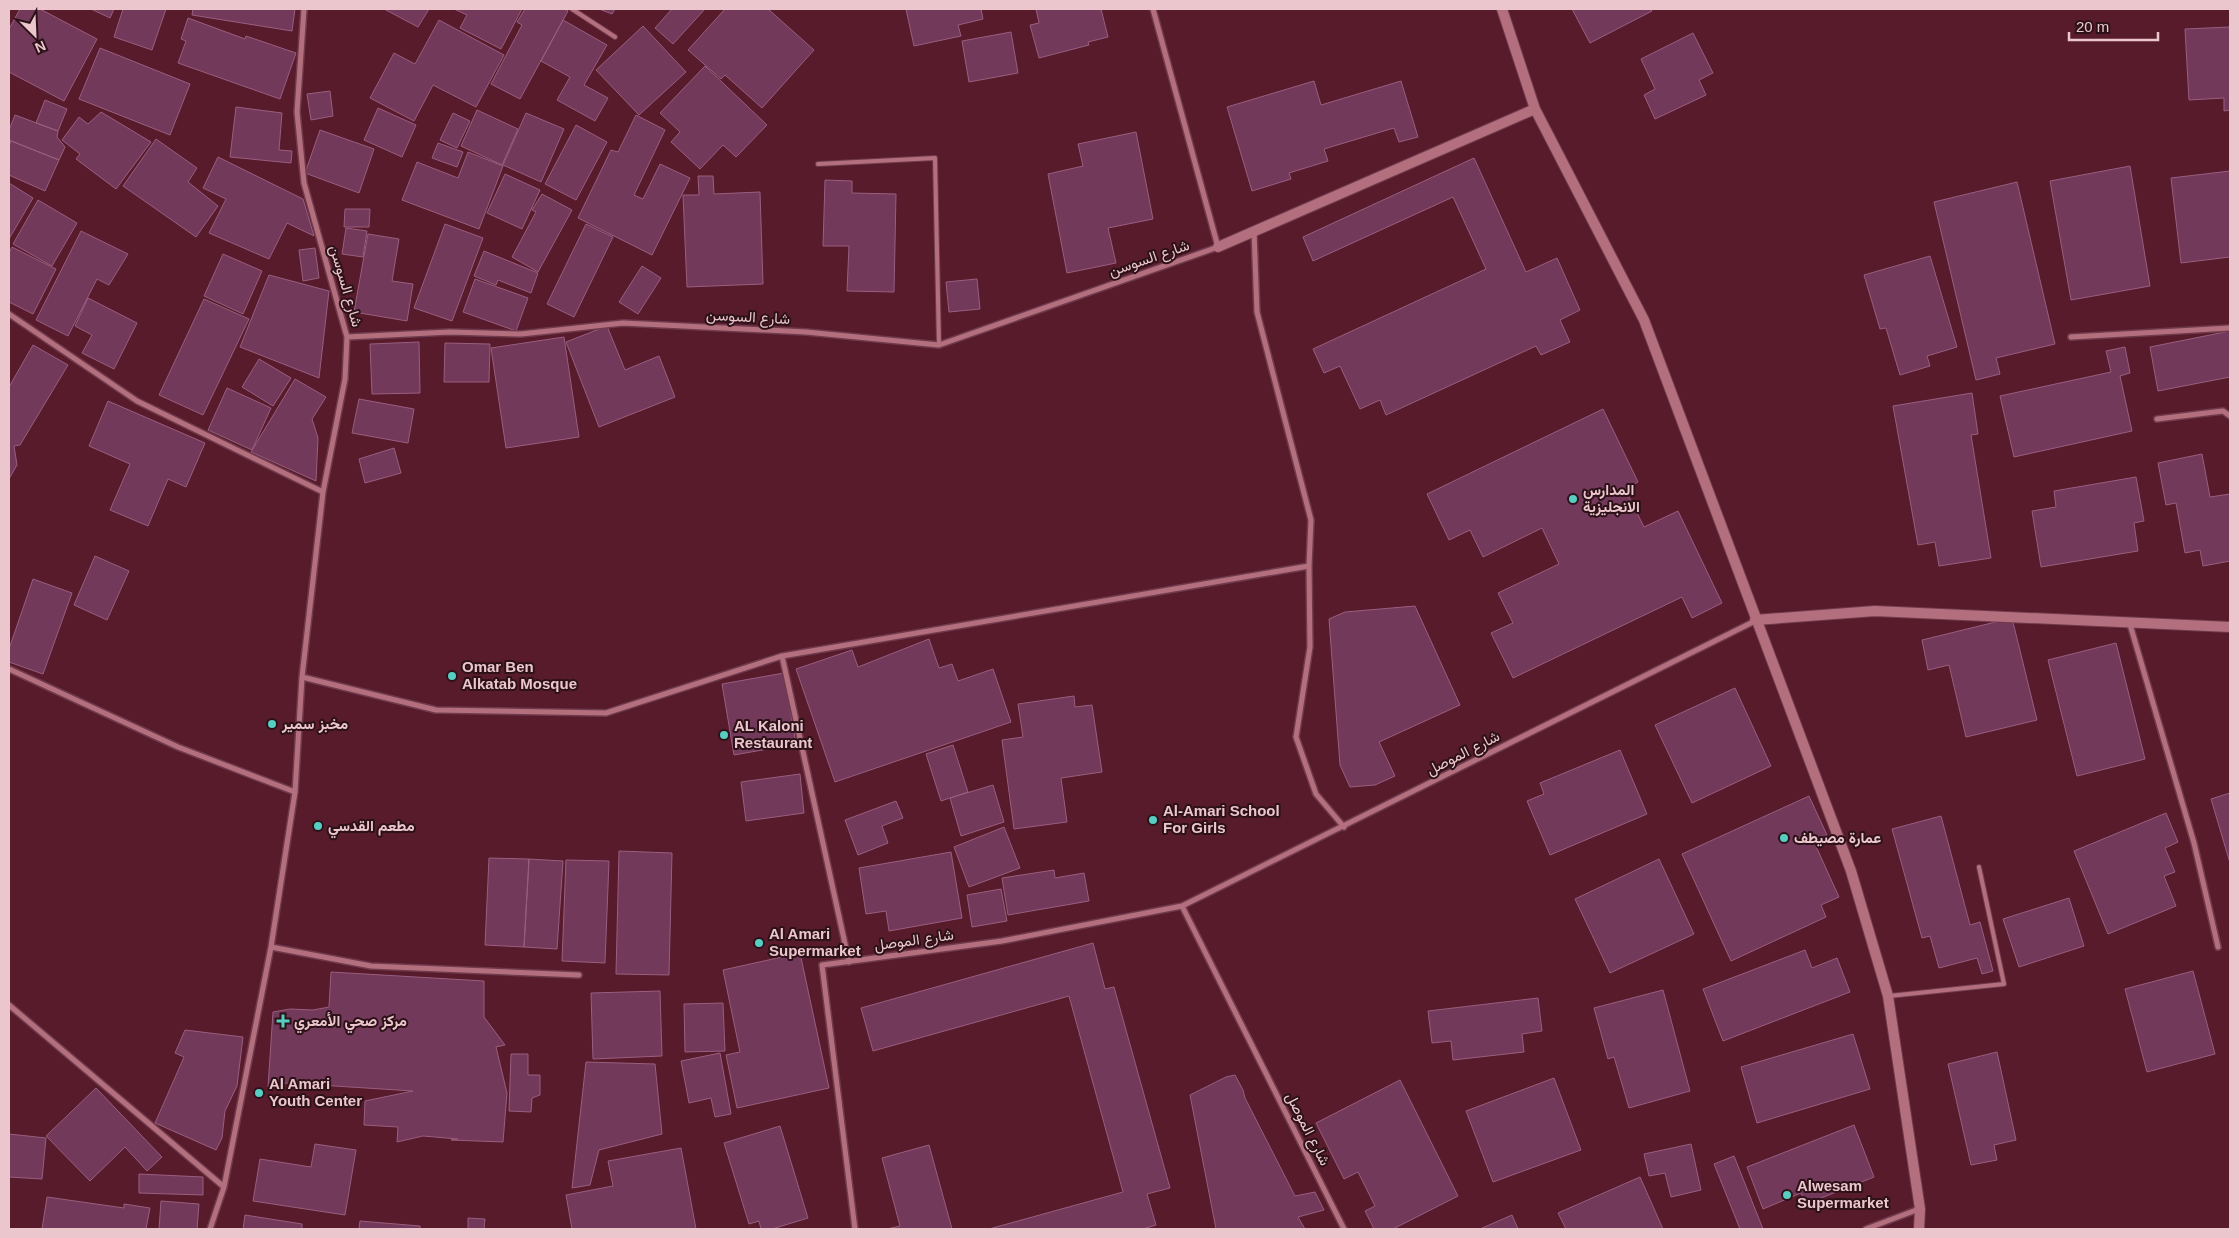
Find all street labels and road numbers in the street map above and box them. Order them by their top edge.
street label: شارع السوسن [1106,236,1193,282]
street label: شارع السوسن [324,243,366,330]
street label: شارع السوسن [705,306,791,330]
street label: شارع الموصل [1423,727,1504,781]
street label: شارع الموصل [873,925,955,956]
street label: شارع الموصل [1280,1089,1334,1170]

